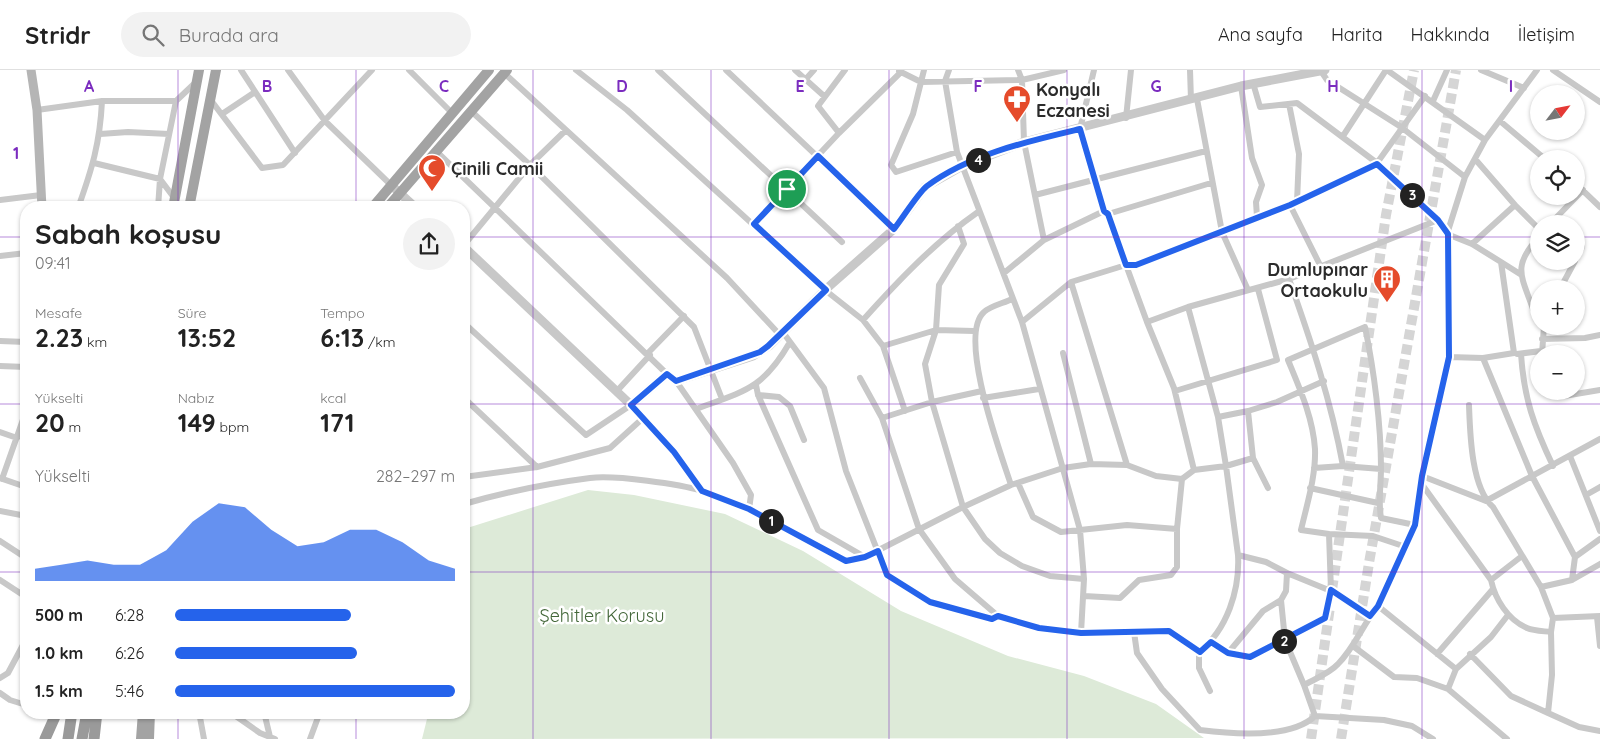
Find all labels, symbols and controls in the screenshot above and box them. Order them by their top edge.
search box [121,12,471,57]
text: Stridr [25,20,91,50]
icon: search [139,21,167,49]
text: Burada ara [179,23,279,47]
text: Ana sayfa [1218,23,1303,46]
text: Harita [1331,23,1383,46]
text: Hakkında [1411,23,1490,46]
text: İletişim [1518,23,1575,46]
text: A [84,76,95,96]
text: B [262,76,272,96]
text: C [439,76,449,96]
text: D [616,76,628,96]
text: E [795,76,805,96]
text: F [974,76,983,96]
text: G [1150,76,1162,96]
text: H [1327,76,1339,96]
text: I [1509,76,1513,96]
place label: Konyalı Eczanesi [1036,78,1110,122]
pharmacy icon: Konyalı Eczanesi [1002,84,1032,123]
north arrow [1530,85,1585,140]
map controls [1530,85,1585,400]
text: 1 [13,143,19,163]
pin: 4 [966,148,990,172]
button: locate [1530,150,1585,205]
text: 4 [974,151,983,169]
mosque icon: Çinili Camii [417,153,447,192]
place label: Çinili Camii [451,157,543,180]
pin [766,168,808,210]
icon: arrive [773,175,801,203]
pin: 3 [1400,182,1424,208]
text: 3 [1409,186,1416,204]
button: layers [1530,215,1585,270]
text: Sabah koşusu [35,216,221,251]
button: share [403,218,455,270]
text: 09:41 [35,253,71,273]
place label: Dumlupınar Ortaokulu [1267,258,1368,302]
building icon: Dumlupınar Ortaokulu [1372,264,1402,303]
button: + [1530,280,1585,335]
text: Mesafe [35,304,82,322]
text: Süre [178,304,206,322]
text: Tempo [320,304,365,322]
text: 2.23 [35,322,83,353]
text: 13:52 [178,322,236,353]
text: 6:13 [320,322,364,353]
text: km [83,333,107,351]
text: /km [364,333,396,351]
button: − [1530,345,1585,400]
text: Yükselti [35,389,83,407]
text: Nabız [178,389,215,407]
text: kcal [320,389,346,407]
text: 20 [35,407,65,438]
text: 149 [178,407,216,438]
text: 171 [320,407,355,438]
text: m [65,418,81,436]
text: bpm [216,418,249,436]
text: Yükselti [35,466,90,486]
text: 282–297 m [376,466,455,486]
pin: 1 [758,508,784,534]
text: 1 [769,512,774,530]
park label: Şehitler Korusu [540,604,664,627]
text: 500 m [35,605,83,625]
text: 6:28 [115,605,144,625]
pin: 2 [1272,628,1296,654]
text: 2 [1281,632,1288,650]
text: 1.0 km [35,643,83,663]
text: 6:26 [115,643,144,663]
text: 1.5 km [35,681,83,701]
text: 5:46 [115,681,144,701]

